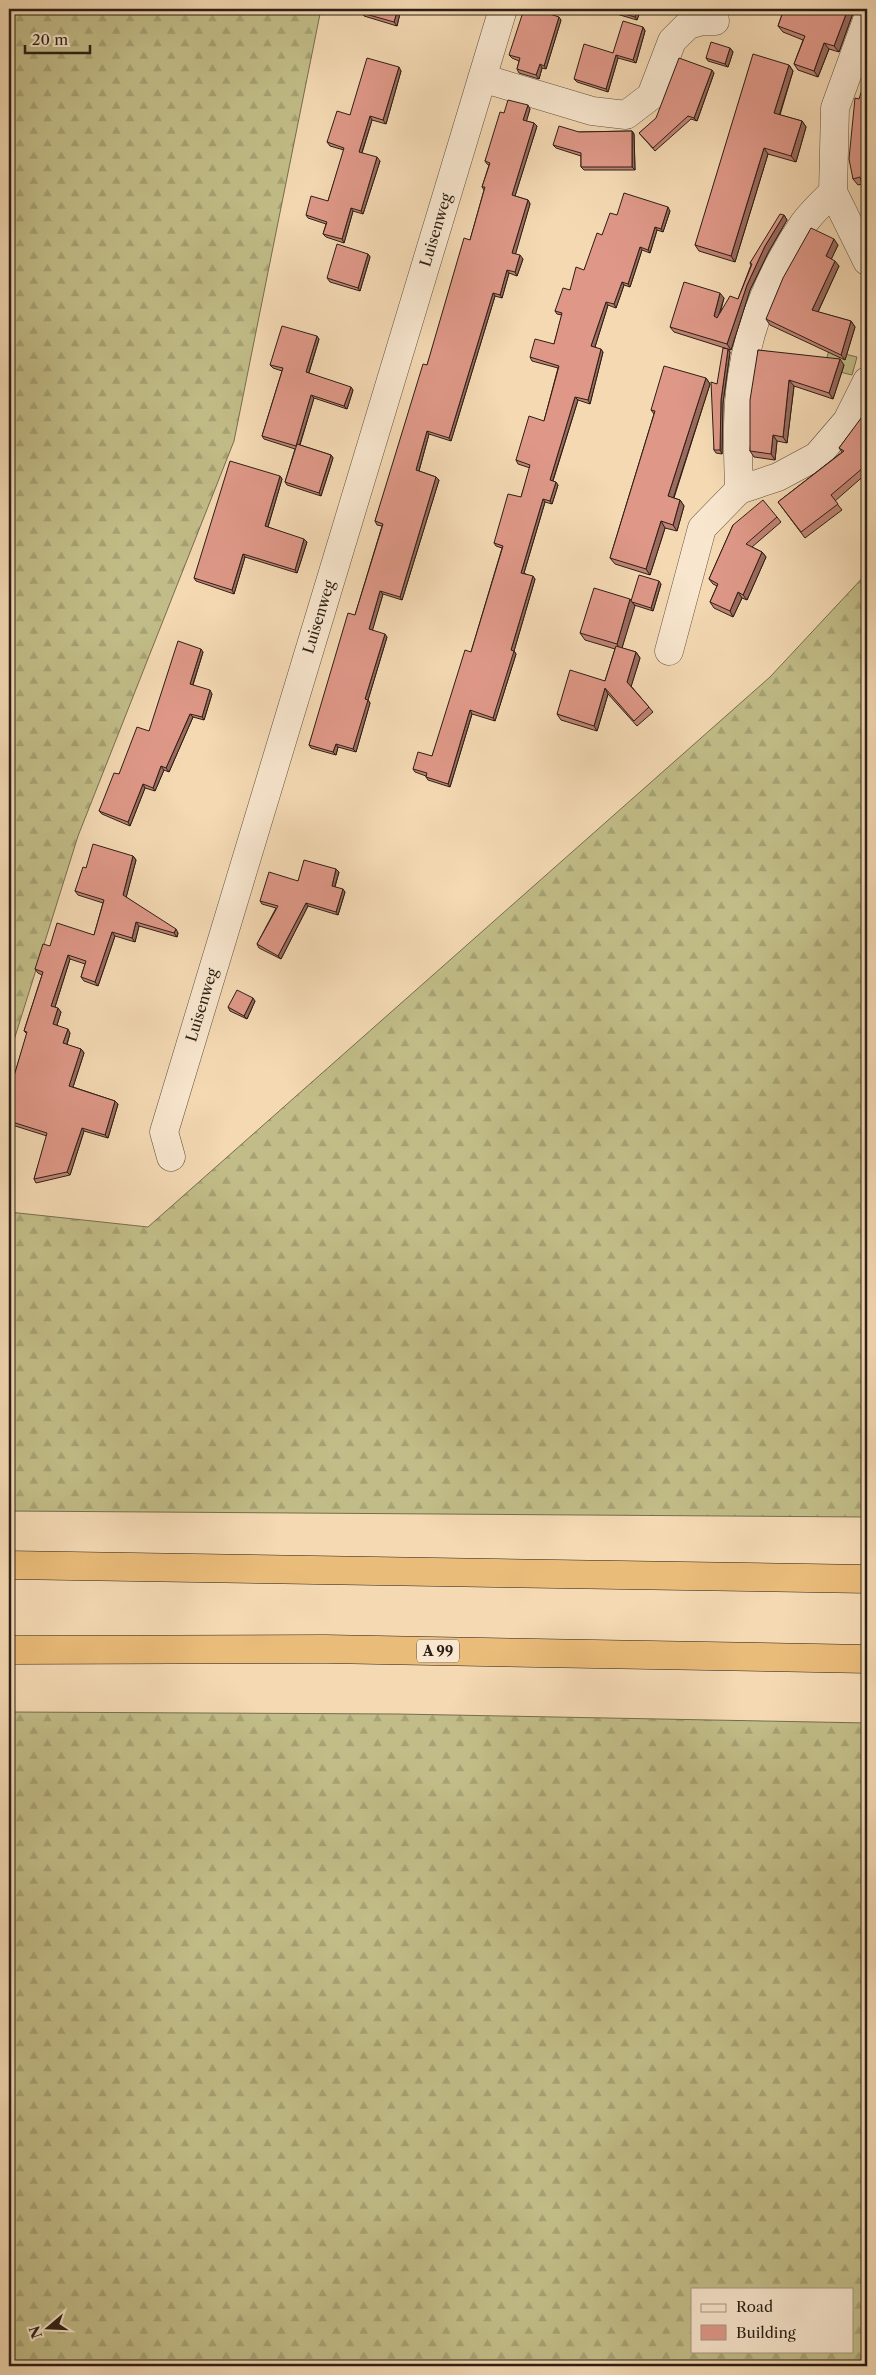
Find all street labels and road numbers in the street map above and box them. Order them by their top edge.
street label: Luisenweg [415,191,456,269]
street label: Luisenweg [298,578,339,656]
street label: Luisenweg [181,966,222,1044]
road number: A 99 [417,1640,459,1662]

